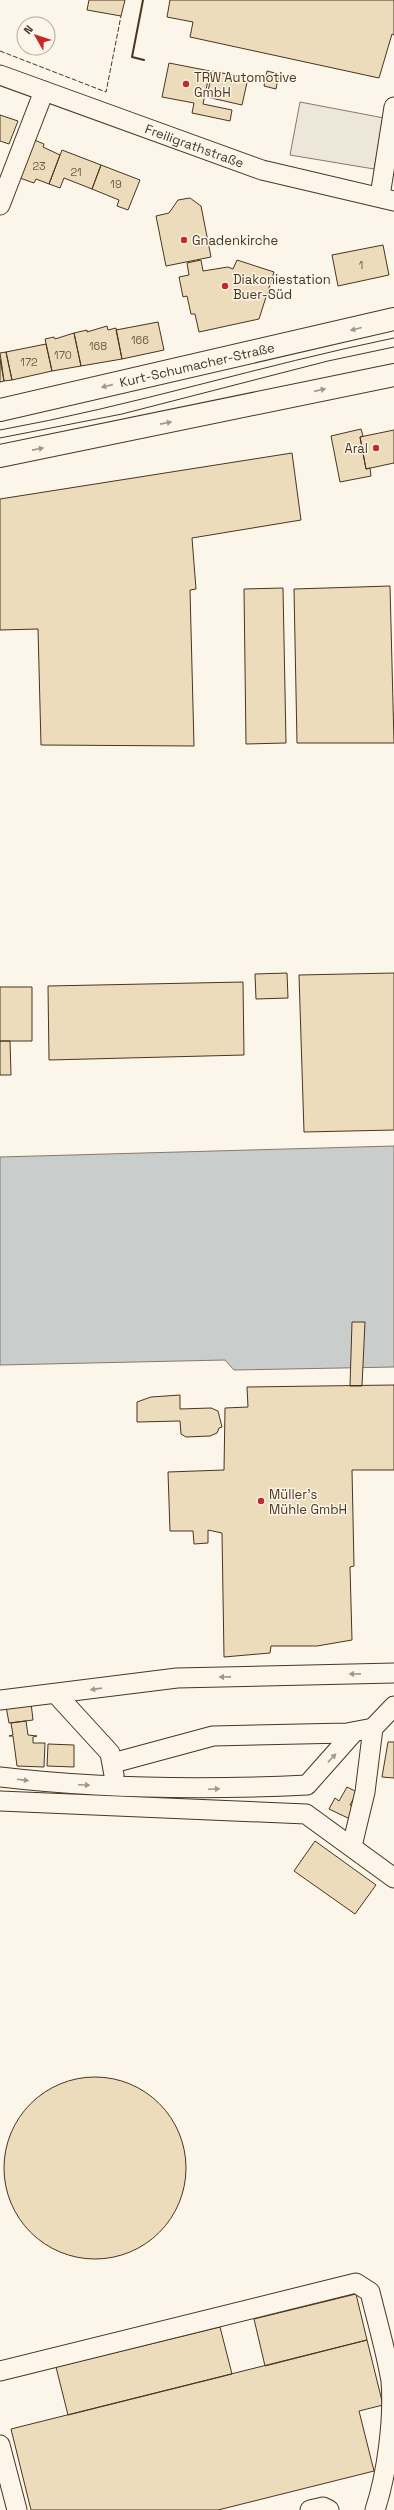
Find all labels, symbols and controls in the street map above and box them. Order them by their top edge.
north arrow [16,16,56,56]
text: N [20,22,36,37]
place label: TRW Automotive GmbH [194,69,297,101]
marker: TRW Automotive GmbH [181,79,191,89]
street label: Freiligrathstraße [143,120,246,172]
house number: 23 [32,159,46,173]
house number: 21 [70,165,82,179]
house number: 19 [110,177,122,191]
place label: Gnadenkirche [192,232,278,249]
marker: Gnadenkirche [179,235,189,245]
house number: 1 [359,258,363,272]
place label: Diakoniestation Buer-Süd [233,271,331,303]
marker: Diakoniestation Buer-Süd [220,281,230,291]
one-way arrow [350,326,362,332]
house number: 166 [131,333,149,347]
house number: 168 [89,339,107,353]
street label: Kurt-Schumacher-Straße [118,339,276,391]
house number: 170 [54,348,72,362]
house number: 172 [20,355,38,369]
one-way arrow [101,384,113,390]
one-way arrow [314,387,326,393]
one-way arrow [159,419,172,425]
place label: Aral [344,440,368,457]
marker: Aral [371,443,381,453]
one-way arrow [32,445,44,451]
place label: Müller's Mühle GmbH [269,1486,347,1518]
marker: Müller's Mühle GmbH [256,1496,266,1506]
one-way arrow [348,1671,361,1677]
one-way arrow [218,1674,231,1680]
one-way arrow [90,1686,102,1692]
one-way arrow [327,1753,337,1763]
one-way arrow [17,1777,29,1783]
one-way arrow [78,1781,90,1788]
one-way arrow [208,1786,221,1792]

